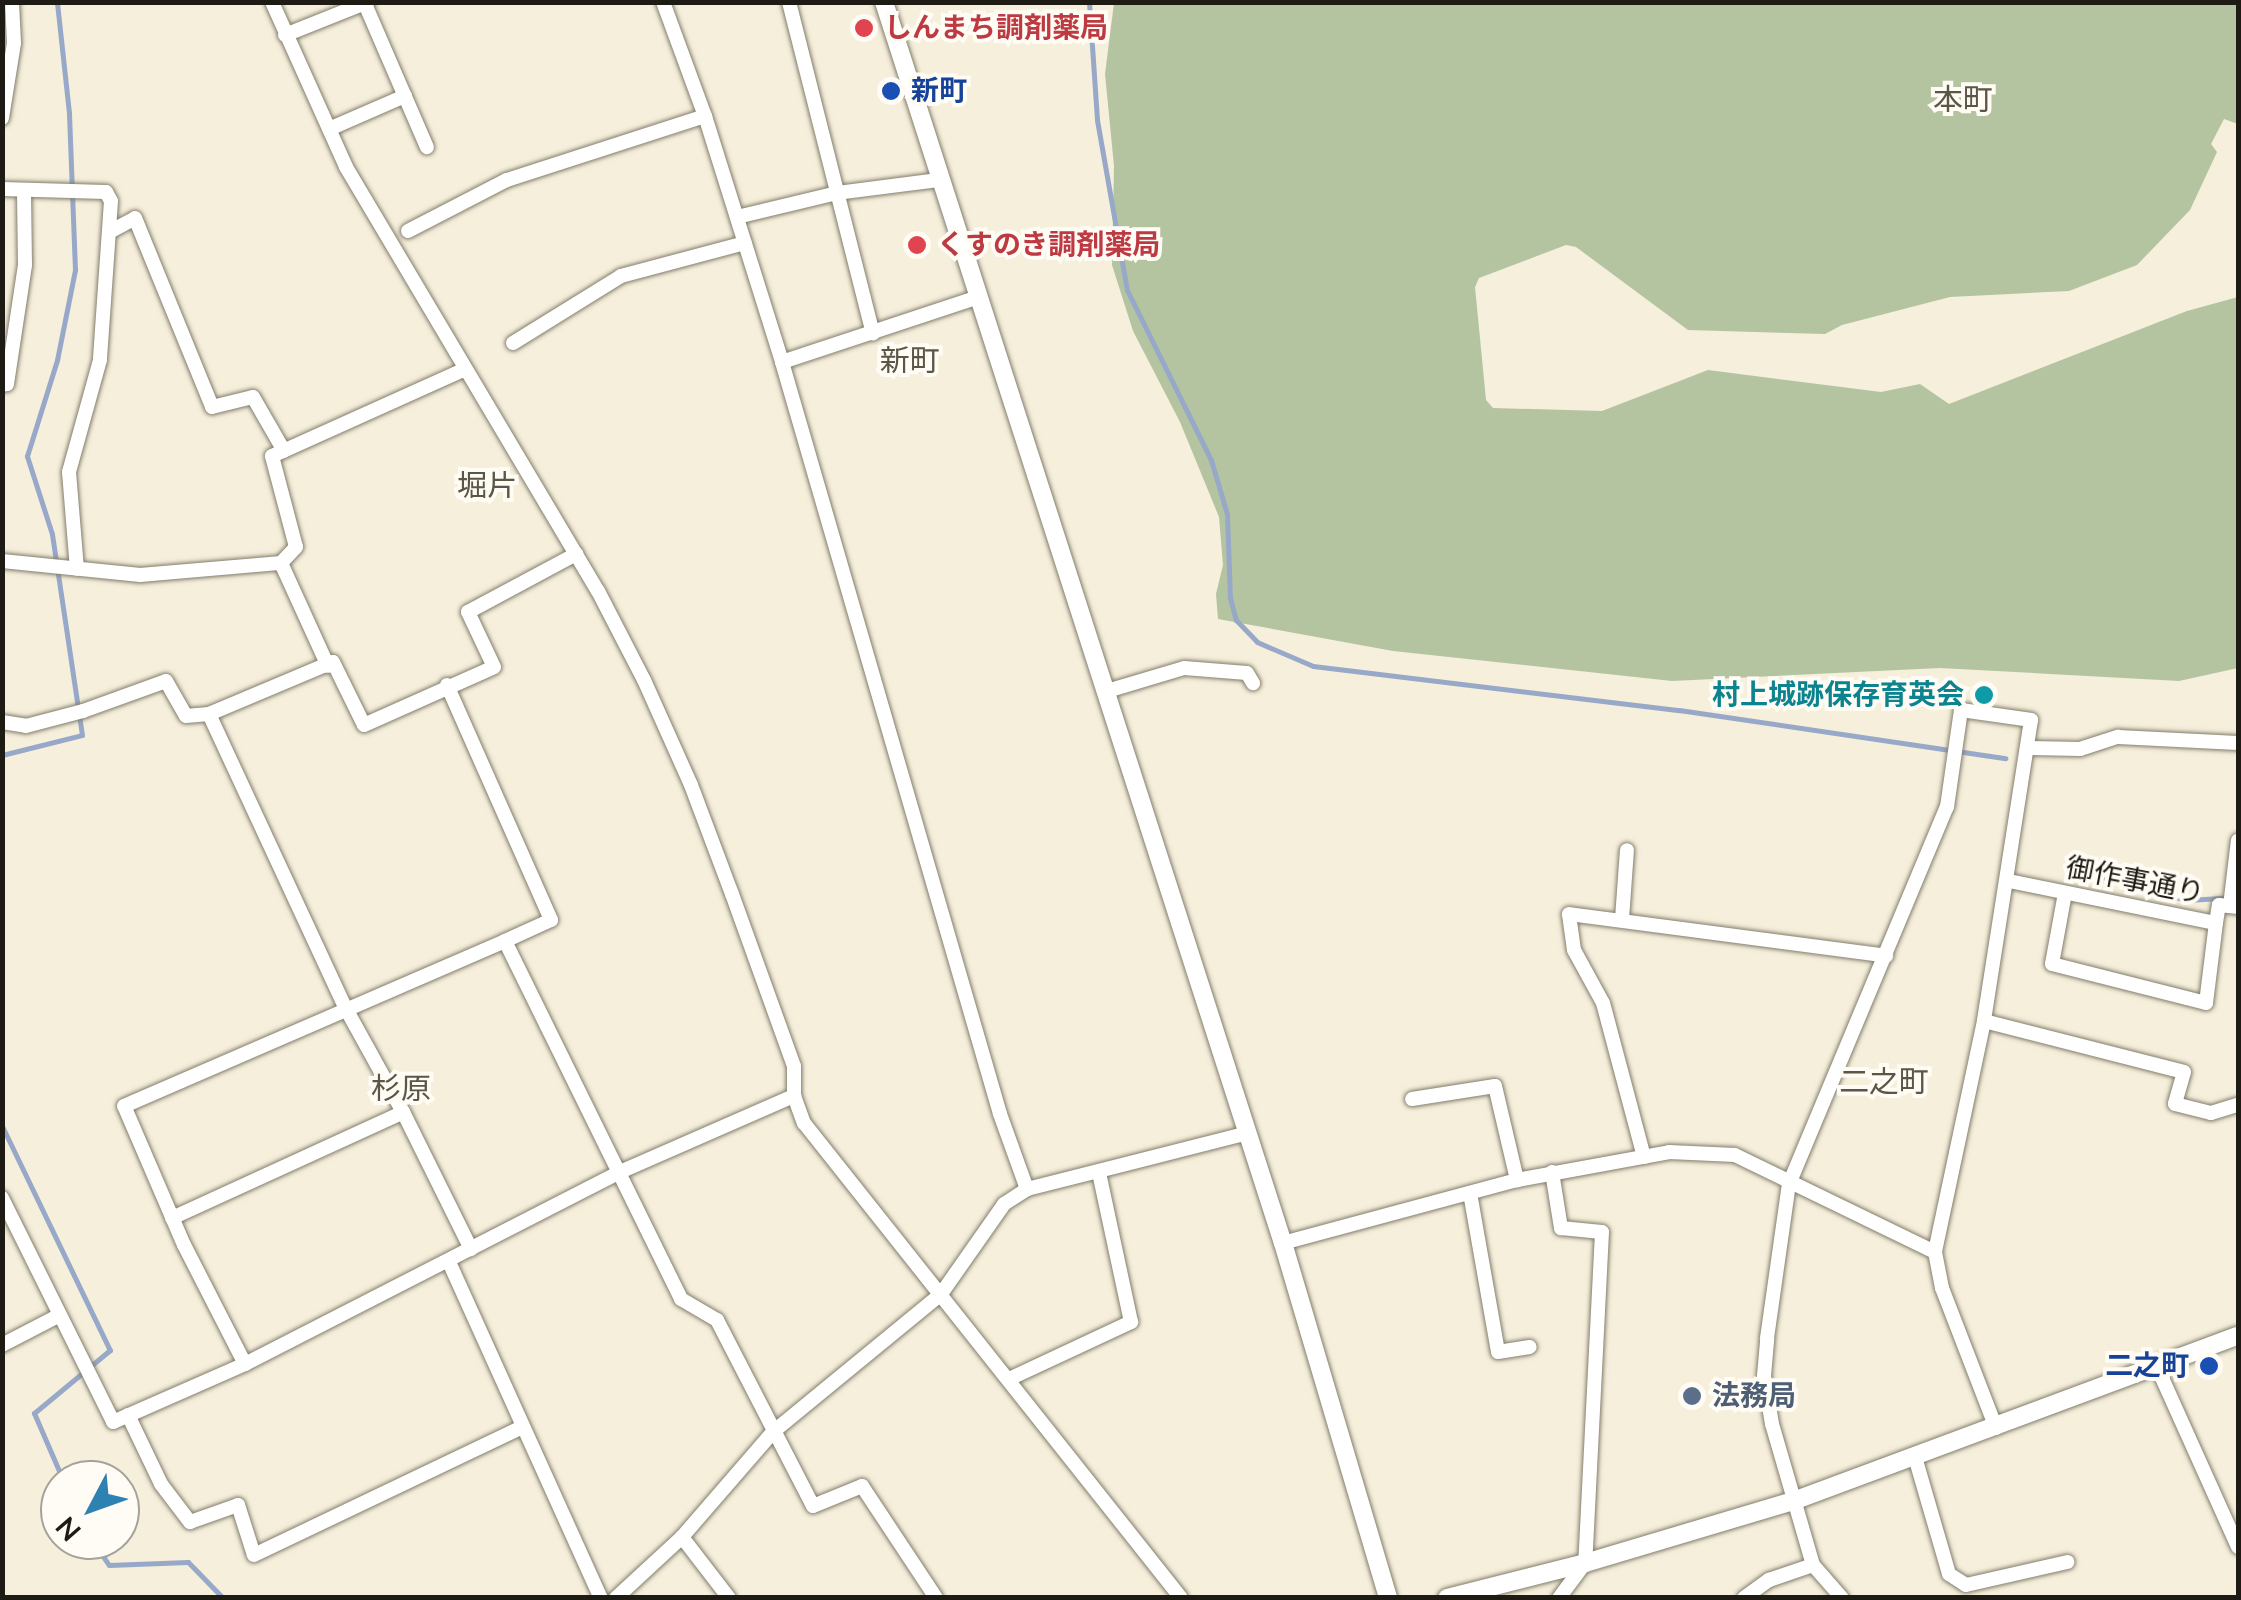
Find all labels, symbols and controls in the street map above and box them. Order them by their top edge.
place label: しんまち調剤薬局 [884,11,1108,45]
marker: しんまち調剤薬局 [853,17,875,39]
place label: 新町 [911,74,967,108]
marker: 新町 [880,80,902,102]
district label: 本町 [1933,83,1993,119]
place label: くすのき調剤薬局 [937,228,1161,262]
marker: くすのき調剤薬局 [906,234,928,256]
district label: 新町 [880,344,940,380]
district label: 堀片 [457,469,517,505]
place label: 村上城跡保存育英会 [1712,678,1964,712]
marker: 村上城跡保存育英会 [1973,684,1995,706]
street label: 御作事通り [2063,851,2207,911]
district label: 二之町 [1839,1065,1929,1101]
district label: 杉原 [371,1072,431,1108]
place label: 二之町 [2105,1349,2189,1383]
marker: 二之町 [2198,1355,2220,1377]
place label: 法務局 [1712,1379,1796,1413]
marker: 法務局 [1681,1385,1703,1407]
north arrow [40,1460,140,1560]
text: N [48,1508,90,1549]

